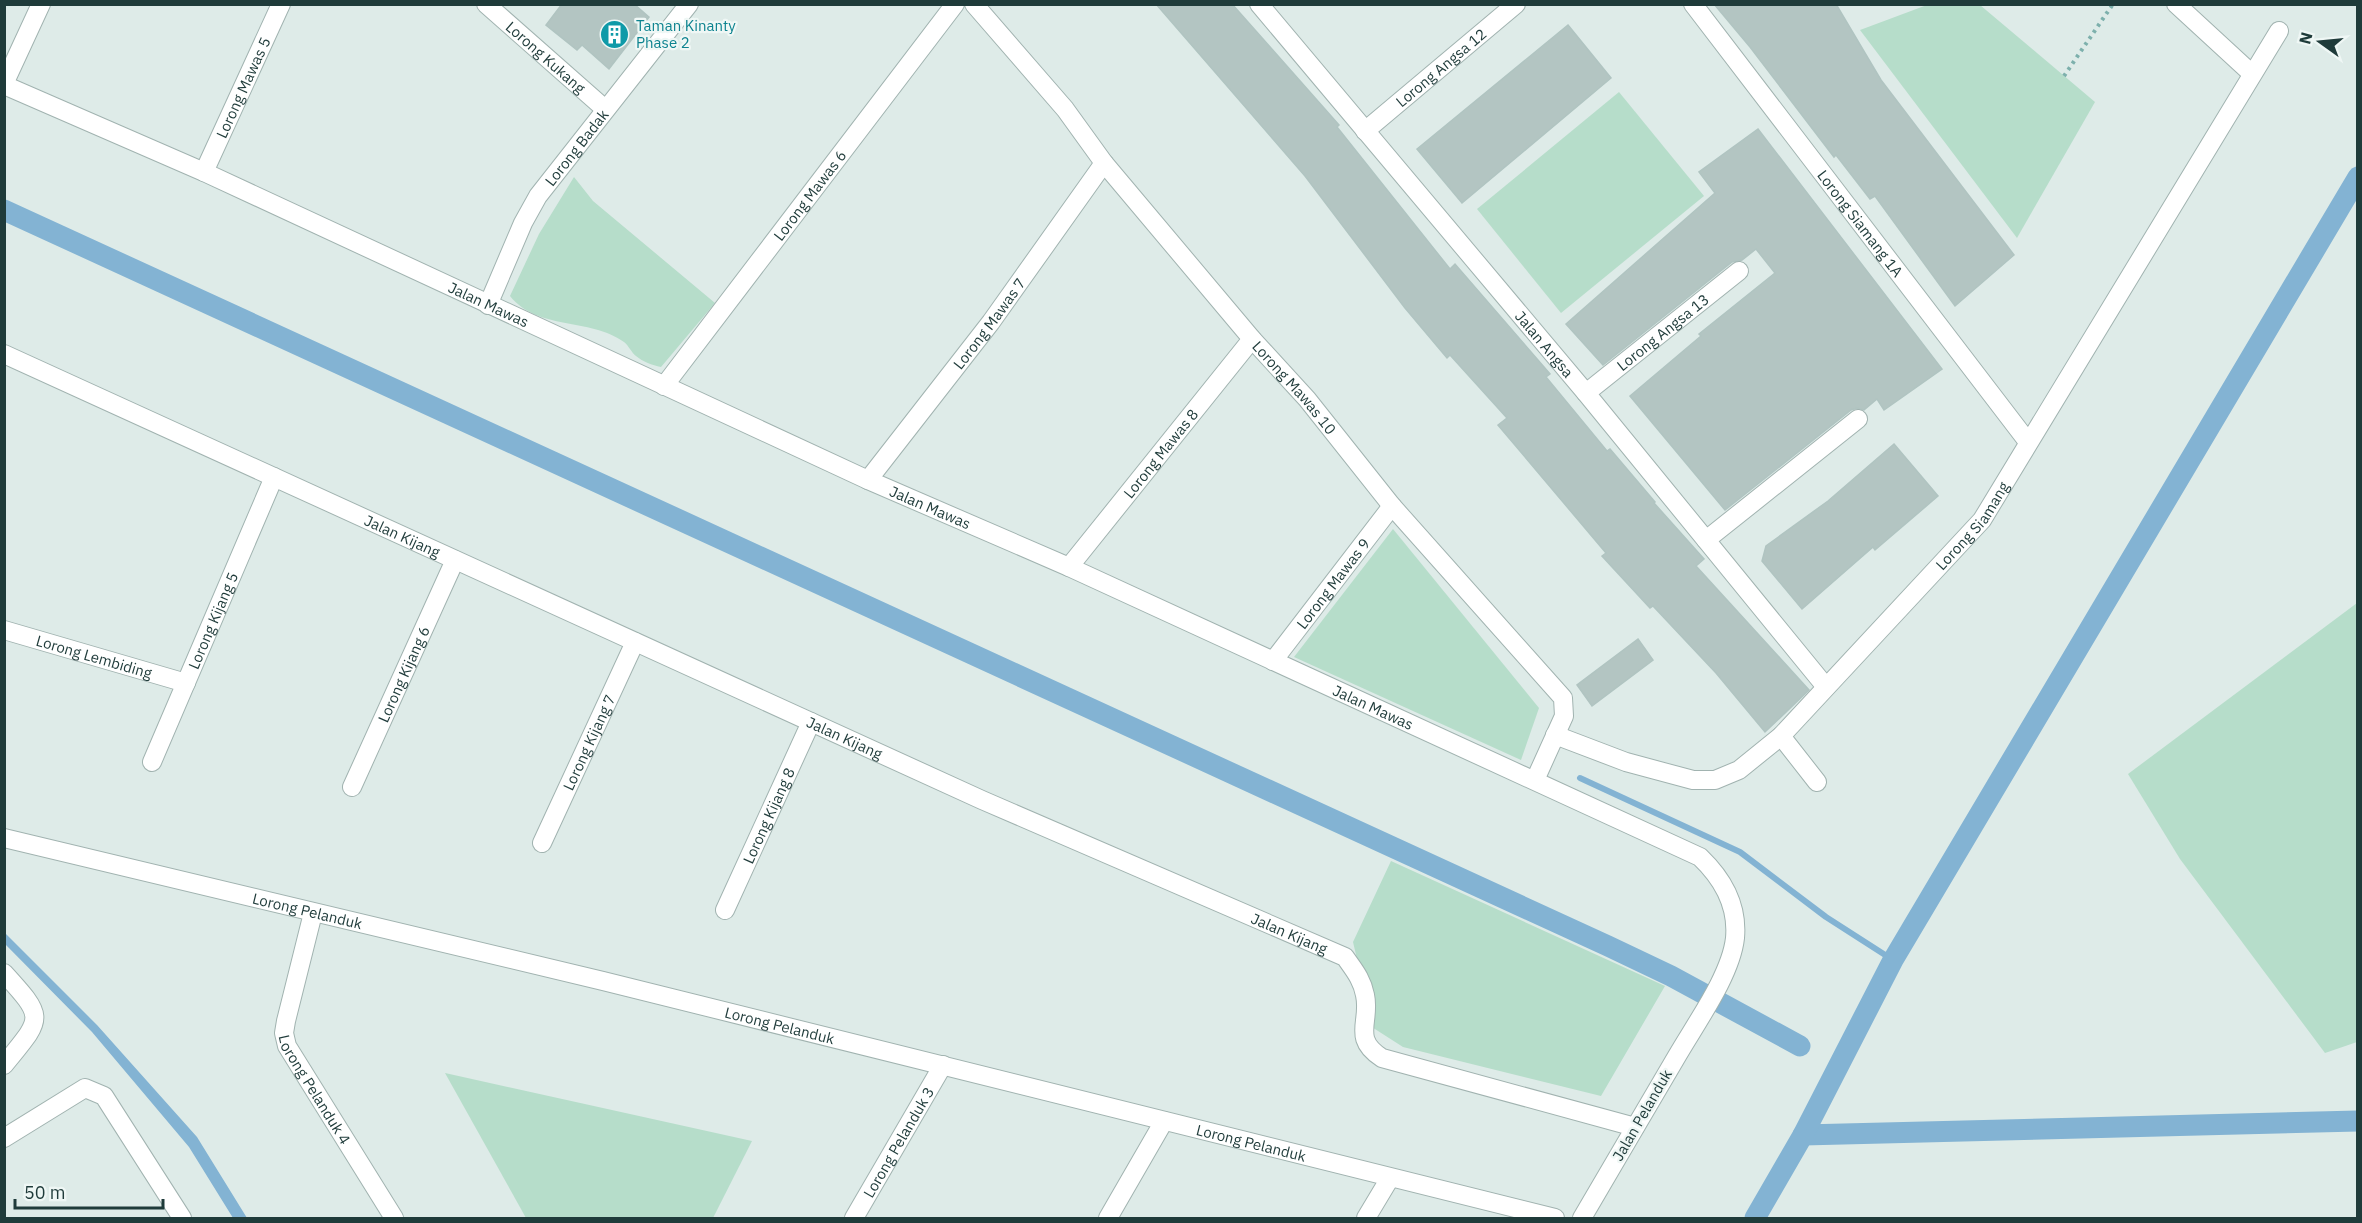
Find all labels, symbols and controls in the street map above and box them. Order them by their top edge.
north arrow [2290,12,2350,72]
place label: Taman Kinanty Phase 2 [636,16,736,52]
street label: Lorong Kukang [502,17,590,97]
building icon: Taman Kinanty Phase 2 [599,18,631,50]
street label: Lorong Angsa 12 [1392,24,1490,111]
text: N [2294,30,2317,46]
street label: Lorong Mawas 5 [211,34,274,141]
street label: Lorong Badak [540,105,612,189]
street label: Lorong Mawas 6 [769,146,850,244]
street label: Lorong Siamang 1A [1814,166,1908,281]
street label: Lorong Mawas 7 [949,274,1029,373]
street label: Jalan Mawas [445,277,532,331]
street label: Lorong Angsa 13 [1613,289,1713,374]
street label: Jalan Angsa [1511,307,1578,381]
street label: Lorong Mawas 10 [1249,337,1341,438]
street label: Lorong Mawas 8 [1119,405,1202,502]
street label: Lorong Siamang [1931,478,2013,574]
street label: Jalan Mawas [887,481,974,533]
street label: Jalan Kijang [362,510,444,561]
street label: Lorong Mawas 9 [1292,534,1373,632]
street label: Lorong Kijang 5 [183,569,242,672]
street label: Lorong Kijang 6 [373,623,433,725]
street label: Lorong Lembiding [34,630,154,682]
street label: Jalan Mawas [1330,680,1417,734]
street label: Lorong Kijang 7 [558,691,619,793]
street label: Jalan Kijang [804,712,886,763]
street label: Lorong Kijang 8 [738,764,798,867]
street label: Lorong Pelanduk [251,888,364,933]
street label: Jalan Kijang [1248,908,1331,958]
street label: Lorong Pelanduk [723,1002,837,1048]
street label: Lorong Pelanduk 4 [275,1033,355,1148]
street label: Jalan Pelanduk [1608,1066,1676,1164]
street label: Lorong Pelanduk 3 [859,1083,938,1201]
street label: Lorong Pelanduk [1195,1120,1308,1165]
scale bar [15,1172,164,1210]
text: 50 m [24,1181,66,1204]

